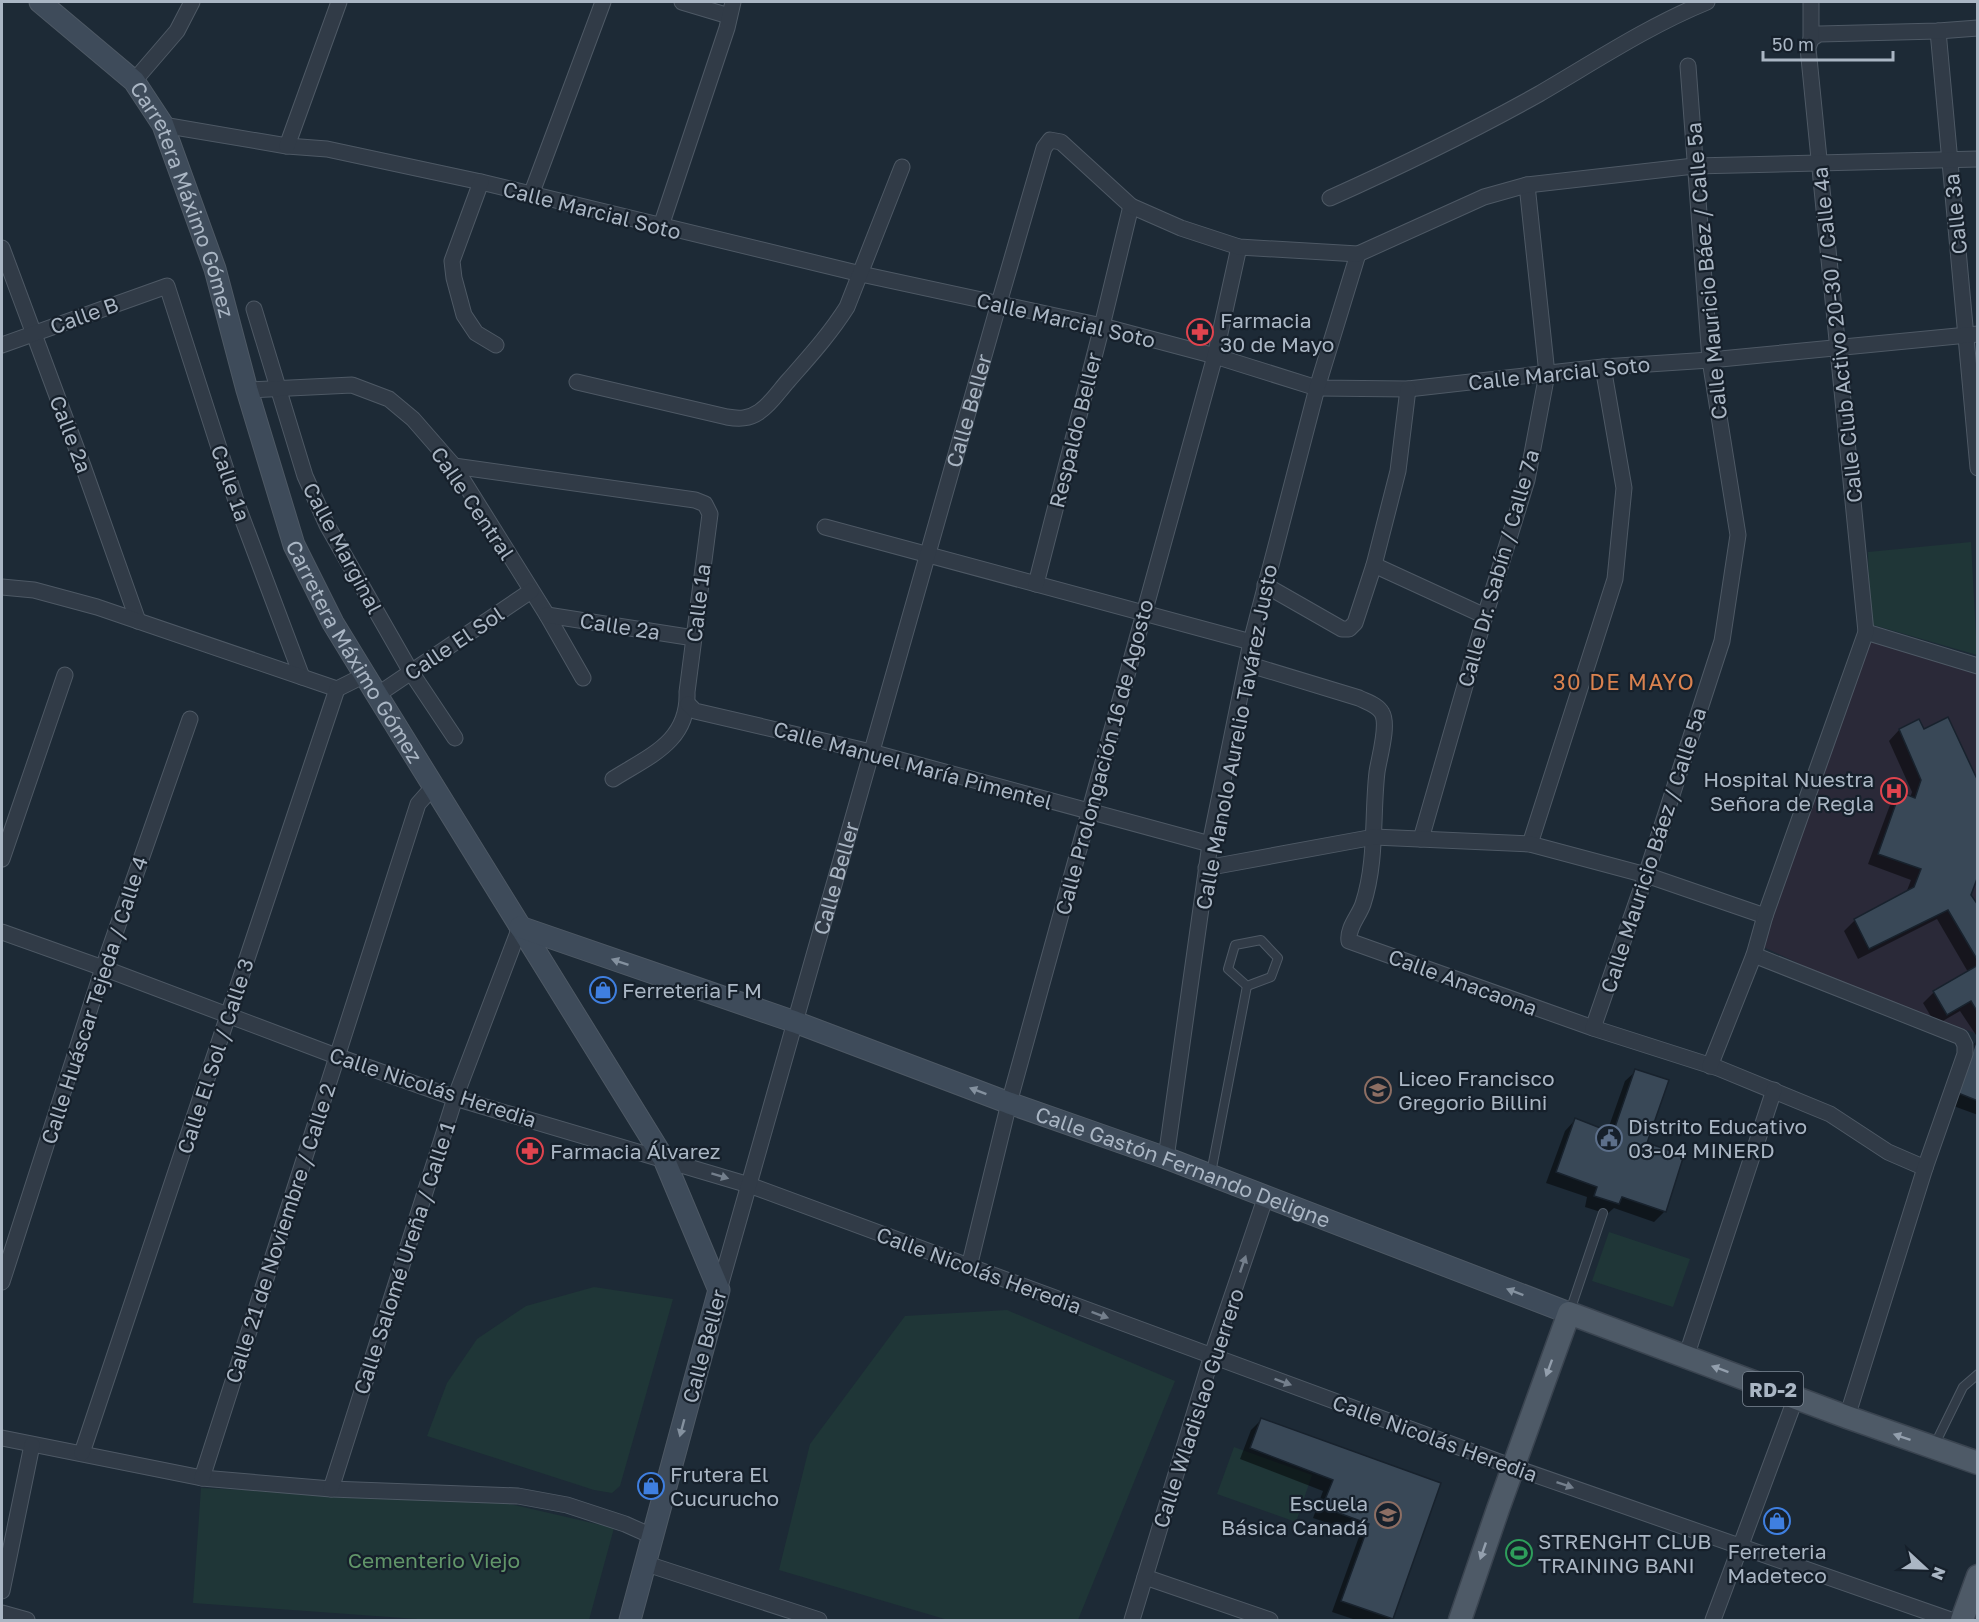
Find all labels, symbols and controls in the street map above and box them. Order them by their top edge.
scale bar [1763,24,1894,62]
text: 50 m [1772,33,1814,55]
street label: Carretera Máximo Gómez [125,76,240,320]
street label: Calle Mauricio Báez / Calle 5ª [1680,121,1732,421]
street label: Calle Club Activo 20-30 / Calle 4ª [1806,166,1868,504]
street label: Calle 3ª [1938,172,1972,256]
street label: Calle Marcial Soto [500,175,684,245]
street label: Calle Marcial Soto [974,287,1158,353]
street label: Calle B [46,291,122,339]
place label: Farmacia 30 de Mayo [1220,307,1334,357]
pharmacy icon: Farmacia 30 de Mayo [1185,317,1215,347]
street label: Respaldo Beller [1043,350,1107,510]
street label: Calle Beller [940,351,997,470]
street label: Calle Marcial Soto [1467,351,1651,395]
street label: Calle 2ª [44,392,98,476]
street label: Calle 1ª [206,441,256,525]
street label: Calle Central [426,441,520,565]
street label: Calle Dr. Sabín / Calle 7ª [1452,446,1544,690]
street label: Calle Marginal [298,478,388,618]
street label: Carretera Máximo Gómez [281,536,429,767]
street label: Calle 1ª [680,562,716,644]
street label: Calle Manolo Aurelio Tavárez Justo [1190,562,1282,912]
street label: Calle Prolongación 16 de Agosto [1049,596,1159,918]
street label: Calle El Sol [399,600,509,686]
street label: Calle 2ª [578,607,662,645]
district label: 30 DE MAYO [1553,668,1695,695]
street label: Calle Mauricio Báez / Calle 5ª [1595,704,1711,996]
street label: Calle Manuel María Pimentel [771,715,1055,815]
place label: Hospital Nuestra Señora de Regla [1703,766,1874,816]
hospital icon: Hospital Nuestra Señora de Regla [1879,776,1909,806]
street label: Calle Beller [807,819,864,938]
street label: Calle Huáscar Tejeda / Calle 4 [35,853,153,1147]
street label: Calle Anacaona [1385,943,1541,1021]
street label: Calle El Sol / Calle 3 [171,955,259,1157]
one-way arrow [611,957,629,966]
shop icon: Ferreteria F M [588,975,618,1005]
place label: Ferreteria F M [622,977,762,1003]
street label: Calle Nicolás Heredia [326,1041,540,1133]
place label: Liceo Francisco Gregorio Billini [1398,1065,1555,1115]
school or university icon: Liceo Francisco Gregorio Billini [1363,1075,1393,1105]
street label: Calle 21 de Noviembre / Calle 2 [219,1080,341,1386]
one-way arrow [969,1086,987,1095]
street label: Calle Gastón Fernando Deligne [1032,1100,1334,1233]
place label: Distrito Educativo 03-04 MINERD [1628,1113,1807,1163]
street label: Calle Salomé Ureña / Calle 1 [348,1118,460,1398]
public building icon: Distrito Educativo 03-04 MINERD [1594,1123,1624,1153]
pharmacy icon: Farmacia Álvarez [515,1136,545,1166]
place label: Farmacia Álvarez [550,1138,721,1164]
one-way arrow [711,1172,729,1181]
street label: Calle Nicolás Heredia [873,1221,1085,1319]
one-way arrow [1239,1255,1249,1273]
street label: Calle Wladislao Guerrero [1147,1285,1249,1531]
street label: Calle Beller [676,1286,732,1406]
one-way arrow [1505,1286,1523,1296]
one-way arrow [1091,1310,1109,1320]
one-way arrow [1544,1359,1554,1377]
one-way arrow [1710,1364,1728,1374]
road number: RD-2 [1743,1372,1803,1406]
one-way arrow [1275,1377,1293,1387]
street label: Calle Nicolás Heredia [1329,1389,1541,1487]
one-way arrow [677,1419,687,1437]
one-way arrow [1893,1431,1911,1441]
place label: Frutera El Cucurucho [670,1461,779,1511]
shop icon: Frutera El Cucurucho [636,1471,666,1501]
one-way arrow [1556,1481,1574,1490]
place label: Escuela Básica Canadá [1221,1490,1368,1540]
school or university icon: Escuela Básica Canadá [1373,1500,1403,1530]
shop icon: Ferreteria Madeteco [1762,1506,1792,1536]
place label: STRENGHT CLUB TRAINING BANI [1538,1528,1711,1578]
sports icon: STRENGHT CLUB TRAINING BANI [1504,1538,1534,1568]
place label: Ferreteria Madeteco [1727,1538,1827,1588]
north arrow [1895,1538,1955,1598]
one-way arrow [1478,1542,1488,1560]
park label: Cementerio Viejo [348,1547,520,1573]
text: N [1927,1564,1950,1583]

